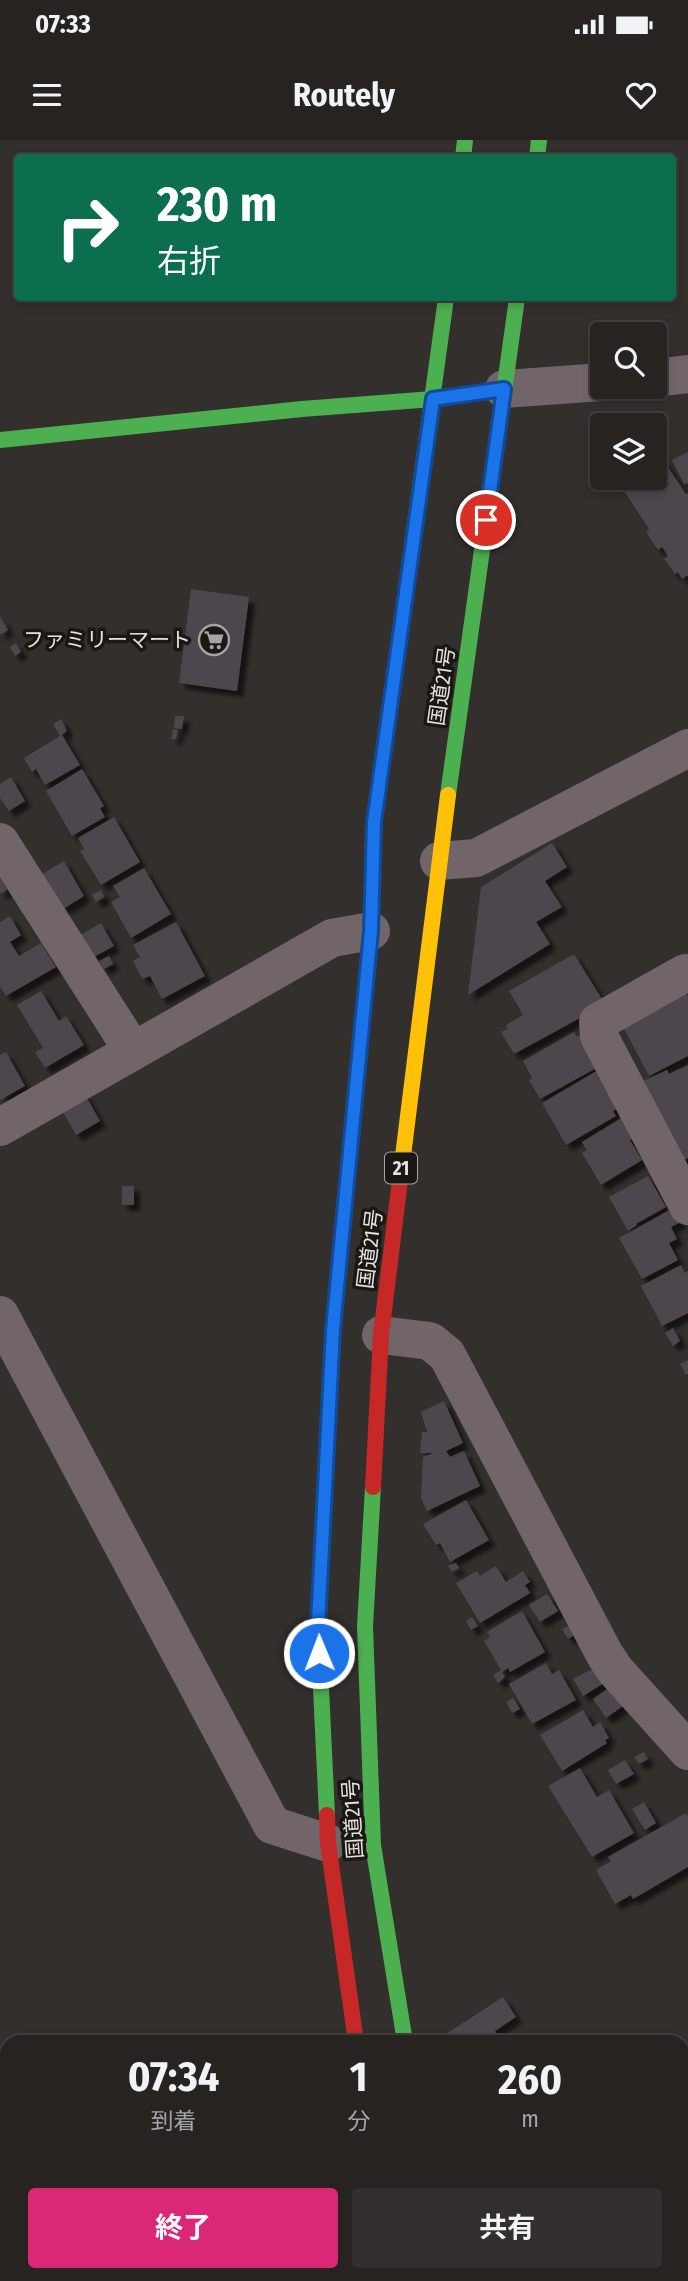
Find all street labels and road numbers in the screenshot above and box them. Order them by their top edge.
street label: 国道21号 [424,645,460,727]
road number: 21 [385,1152,417,1184]
street label: 国道21号 [352,1208,388,1290]
street label: 国道21号 [337,1778,369,1860]

